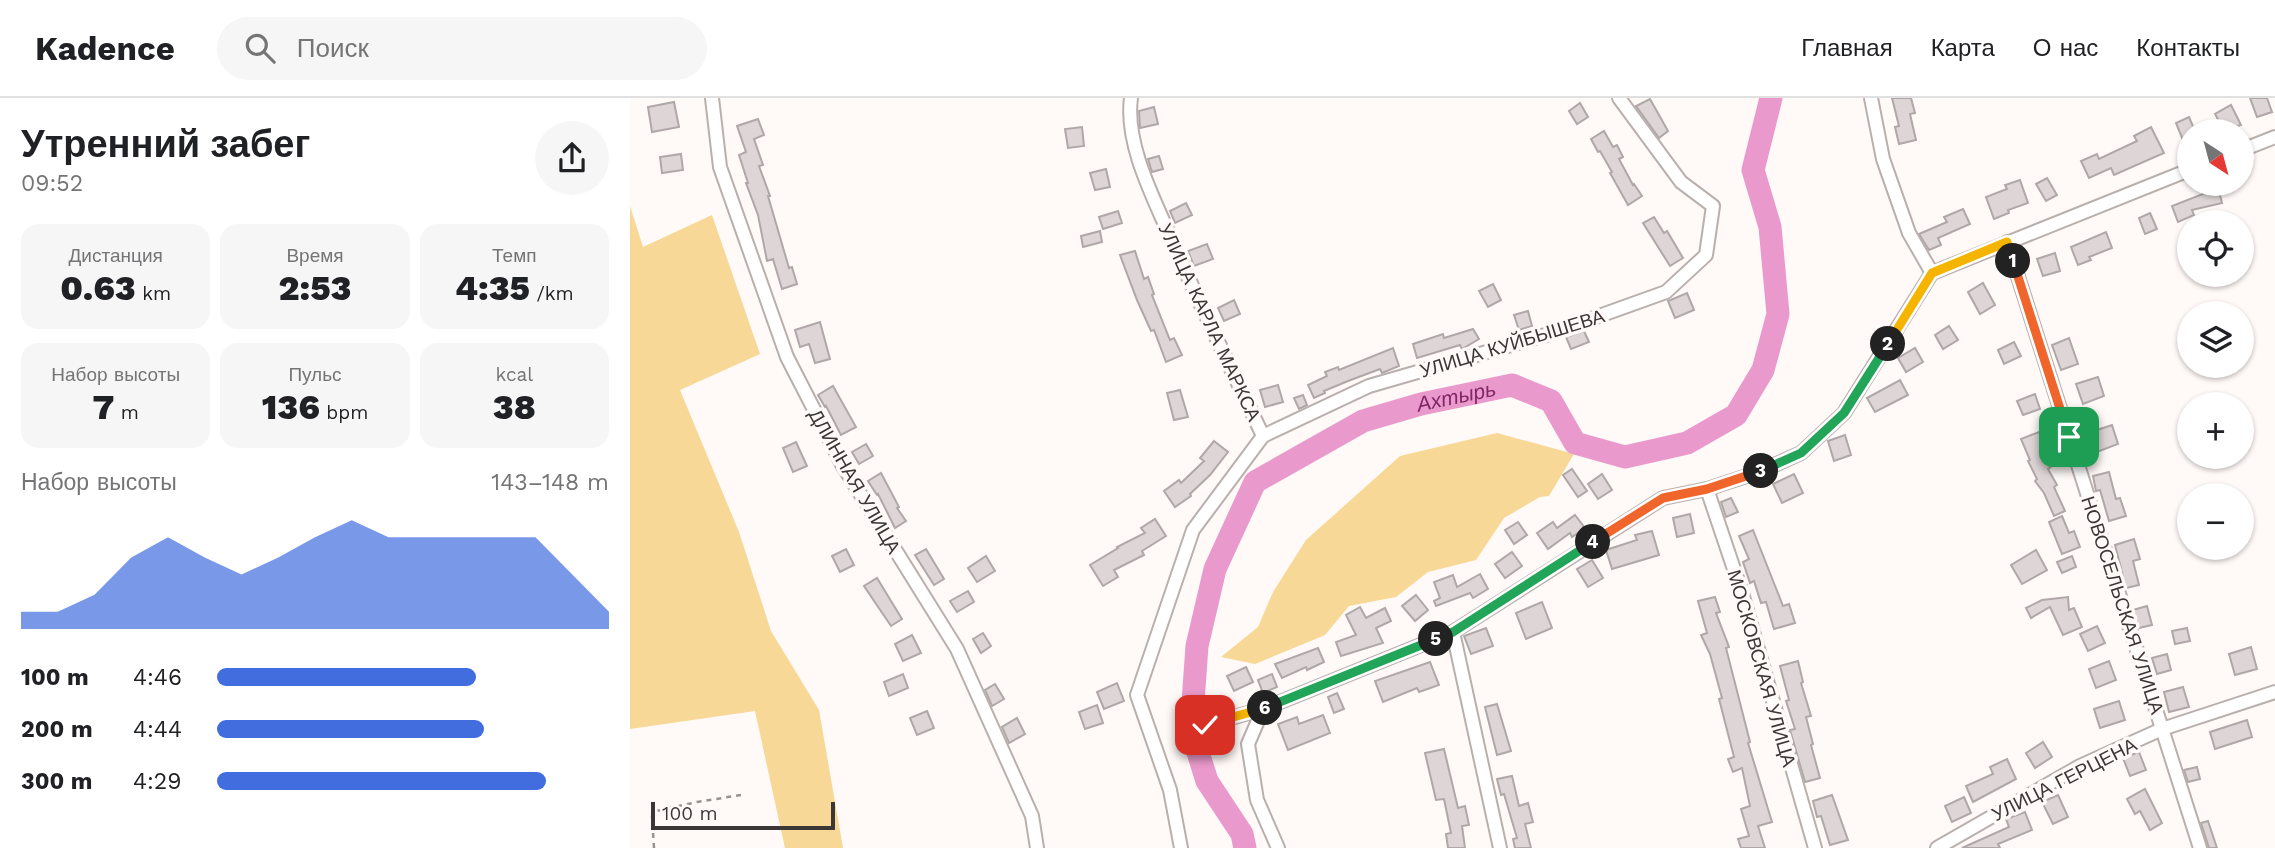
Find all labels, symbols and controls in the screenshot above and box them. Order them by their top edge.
search box [217,17,707,80]
text: Kadence [35,29,175,68]
icon: search [241,29,279,67]
text: Поиск [297,33,369,63]
text: Главная [1801,34,1893,62]
text: Карта [1931,34,1995,62]
text: О нас [2033,34,2098,62]
text: Контакты [2136,34,2240,62]
north arrow [2177,119,2254,196]
map controls [2177,119,2254,560]
button: share [535,121,609,195]
text: Утренний забег [21,122,310,166]
text: 09:52 [21,170,83,197]
button: locate [2177,210,2254,287]
street label: УЛИЦА КАРЛА МАРКСА [1154,220,1266,425]
text: Дистанция [69,244,163,267]
text: Время [286,244,344,267]
text: Темп [492,244,537,267]
pin: 1 [1996,244,2030,278]
text: 1 [2008,249,2017,272]
text: 0.63 [60,267,136,309]
text: 2:53 [279,267,351,309]
text: 4:35 [455,267,530,309]
text: km [136,282,171,305]
text: /km [530,282,574,305]
button: layers [2177,301,2254,378]
street label: УЛИЦА КУЙБЫШЕВА [1417,304,1608,383]
pin: 2 [1870,327,1906,362]
text: 2 [1882,332,1893,355]
text: Набор высоты [51,363,180,386]
text: Пульс [288,363,342,386]
text: kcal [496,363,533,386]
water label: Ахтырь [1413,376,1498,417]
text: 7 [92,386,114,428]
text: 136 [262,386,320,428]
text: 38 [493,386,536,428]
button: + [2177,392,2254,469]
text: m [114,401,139,424]
text: bpm [320,401,368,424]
street label: ДЛИННАЯ УЛИЦА [804,405,906,558]
pin [2039,407,2099,467]
icon: arrive [2050,418,2088,456]
pin: 3 [1744,454,1778,488]
text: 3 [1755,459,1766,482]
text: Набор высоты [21,469,177,496]
text: 143–148 m [491,469,609,496]
button: − [2177,483,2254,560]
street label: НОВОСЕЛЬСКАЯ УЛИЦА [2076,493,2169,718]
pin: 4 [1576,524,1611,560]
text: 4 [1586,530,1599,553]
street label: МОСКОВСКАЯ УЛИЦА [1722,567,1801,770]
pin: 5 [1418,622,1454,656]
text: 5 [1430,627,1441,650]
text: 100 m [21,664,89,691]
text: 4:46 [133,664,182,691]
pin: 6 [1248,690,1282,726]
pin [1175,695,1235,755]
text: 6 [1259,696,1270,719]
icon: check [1186,706,1224,744]
text: 200 m [21,716,93,743]
text: 4:44 [133,716,182,743]
street label: УЛИЦА ГЕРЦЕНА [1988,733,2141,826]
text: 300 m [21,768,92,795]
text: 4:29 [133,768,181,795]
scale bar [651,799,835,831]
text: 100 m [662,802,718,825]

